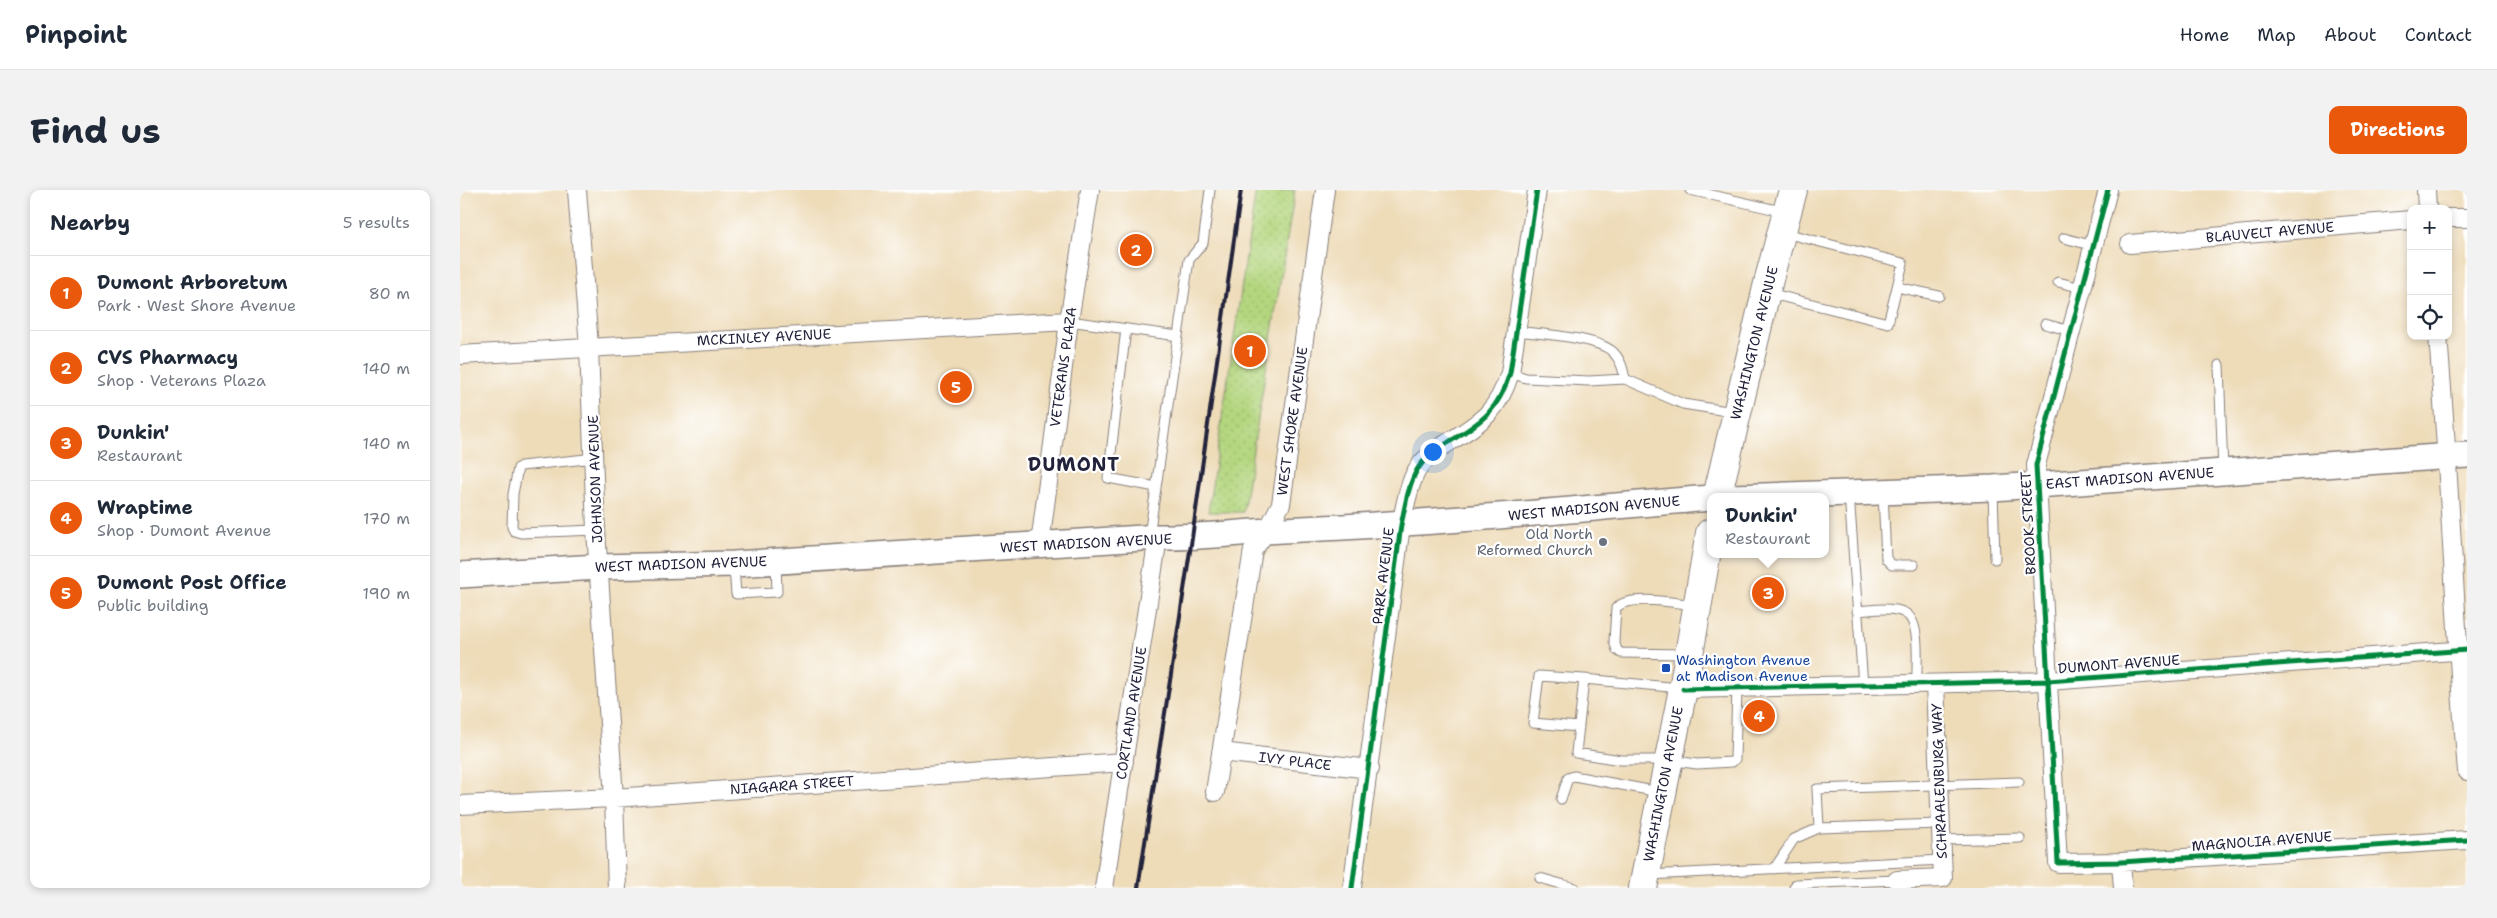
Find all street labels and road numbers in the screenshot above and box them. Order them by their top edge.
street label: BLAUVELT AVENUE [2205,217,2335,247]
street label: WASHINGTON AVENUE [1726,264,1782,422]
street label: VETERANS PLAZA [1046,306,1080,428]
street label: MCKINLEY AVENUE [696,324,832,350]
street label: WEST SHORE AVENUE [1273,345,1311,497]
street label: JOHNSON AVENUE [584,414,606,544]
street label: EAST MADISON AVENUE [2045,463,2215,493]
street label: BROOK STREET [2016,470,2040,575]
street label: WEST MADISON AVENUE [1507,491,1681,524]
street label: PARK AVENUE [1368,526,1398,626]
street label: WEST MADISON AVENUE [999,529,1173,557]
street label: WEST MADISON AVENUE [594,552,768,576]
street label: CORTLAND AVENUE [1112,645,1150,781]
street label: DUMONT AVENUE [2057,651,2181,677]
street label: SCHRAALENBURG WAY [1927,702,1951,859]
street label: WASHINGTON AVENUE [1639,705,1687,863]
street label: IVY PLACE [1258,748,1333,774]
street label: NIAGARA STREET [729,772,855,798]
street label: MAGNOLIA AVENUE [2191,827,2333,855]

